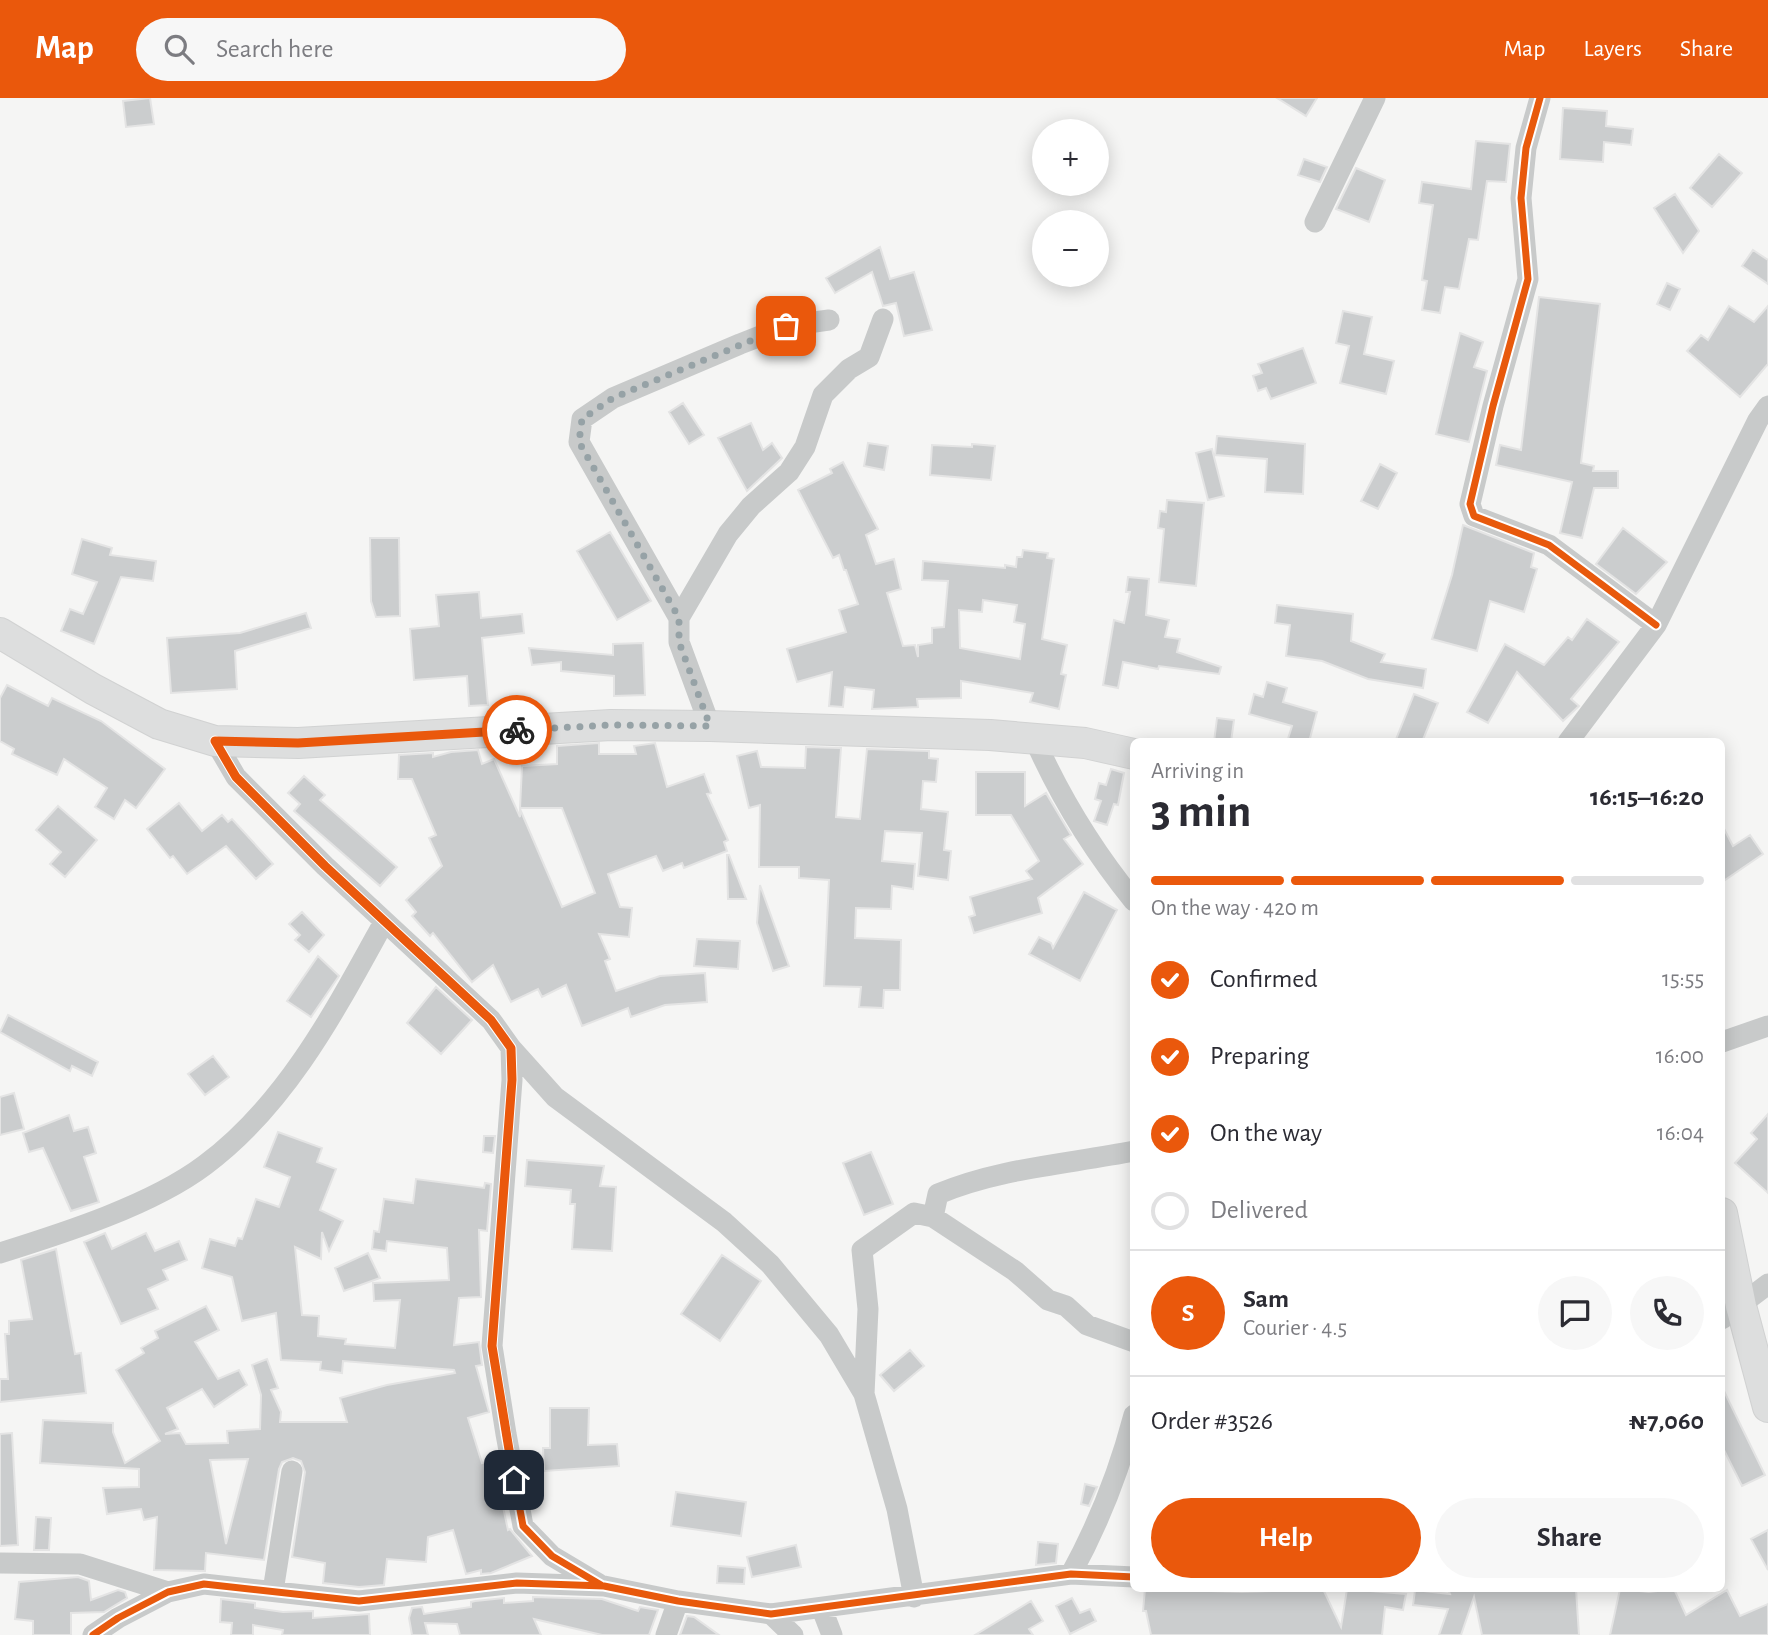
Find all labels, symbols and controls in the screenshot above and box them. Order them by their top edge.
search box [136,18,626,81]
icon: search [160,30,198,68]
text: Map [35,32,94,65]
text: Search here [216,36,334,62]
text: Map [1503,37,1545,61]
text: Layers [1583,37,1642,61]
text: Share [1680,37,1733,61]
map controls [1032,119,1109,287]
button: + [1032,119,1109,196]
button: − [1032,210,1109,287]
pin [756,296,816,356]
icon: bag [767,307,805,345]
courier [482,695,552,765]
icon: bike [498,711,536,749]
text: Arriving in [1151,760,1244,783]
text: 16:15–16:20 [1590,784,1704,810]
text: 3 min [1151,789,1251,835]
text: On the way · 420 m [1151,897,1319,920]
icon: check [1151,961,1189,999]
text: Confirmed [1210,966,1318,992]
text: 15:55 [1662,968,1704,991]
icon: check [1151,1038,1189,1076]
text: Preparing [1210,1043,1309,1069]
text: 16:00 [1656,1045,1704,1068]
icon: check [1151,1115,1189,1153]
text: On the way [1210,1120,1322,1146]
text: 16:04 [1657,1122,1704,1145]
text: Delivered [1210,1197,1308,1223]
button: chat [1538,1276,1612,1350]
button: phone [1630,1276,1704,1350]
text: Sam [1243,1286,1289,1312]
text: S [1182,1300,1194,1326]
text: Courier · 4.5 [1243,1317,1347,1340]
text: Order #3526 [1151,1408,1273,1434]
text: ₦7,060 [1629,1408,1704,1434]
pin [484,1450,544,1510]
icon: home [495,1461,533,1499]
button: Help [1151,1498,1421,1578]
button: Share [1435,1498,1704,1578]

